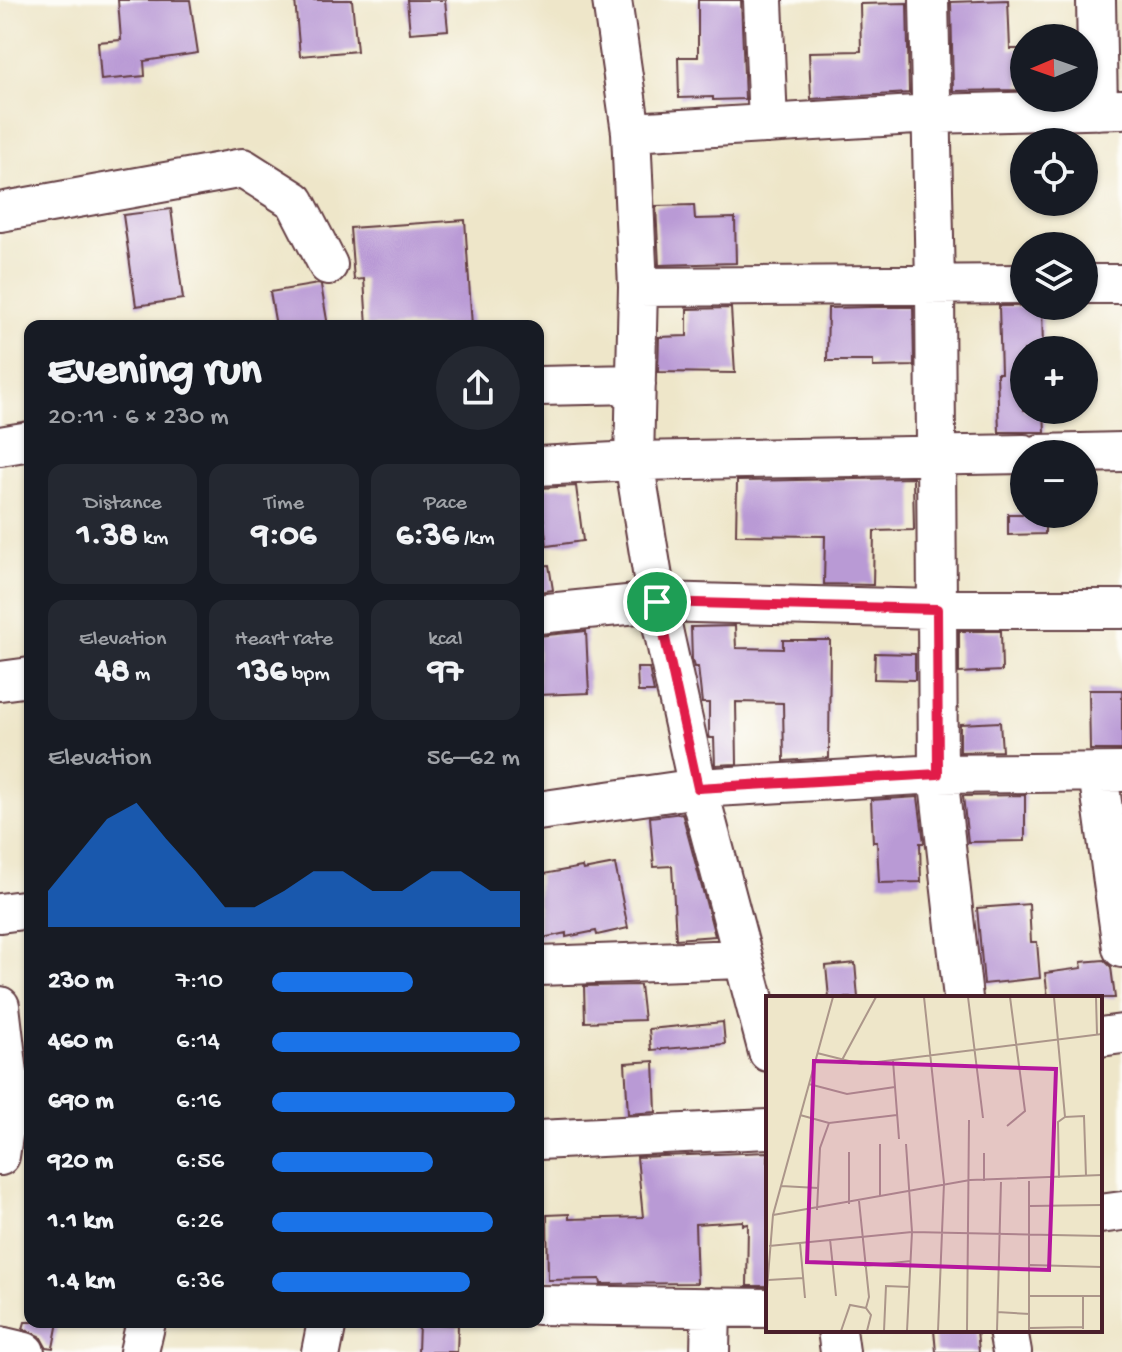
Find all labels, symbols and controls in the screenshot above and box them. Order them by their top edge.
north arrow [1010,24,1098,112]
map controls [1010,24,1098,528]
button: locate [1010,128,1098,216]
button: layers [1010,232,1098,320]
button: + [1010,336,1098,424]
button: share [436,346,520,430]
text: Evening run [48,347,261,399]
text: 20:11 · 6 × 230 m [48,403,229,434]
button: − [1010,440,1098,528]
text: Distance [84,491,162,517]
text: Time [264,491,304,517]
text: Pace [424,491,467,517]
text: 1.38 [77,517,138,557]
text: 9:06 [252,517,316,557]
text: 6:36 [396,517,459,557]
text: km [138,526,168,552]
text: /km [459,526,495,552]
pin [623,568,691,636]
icon: arrive [635,580,679,624]
text: Elevation [79,627,166,653]
text: Heart rate [235,627,333,653]
text: kcal [428,627,462,653]
text: 48 [95,653,130,693]
text: 136 [238,653,287,693]
text: 97 [428,653,463,693]
text: m [130,662,150,688]
text: bpm [287,662,330,688]
text: Elevation [48,744,151,775]
text: 56–62 m [427,744,520,775]
text: 230 m [48,967,114,998]
text: 7:10 [176,967,223,998]
inset map [766,996,1102,1332]
text: 460 m [48,1027,113,1058]
text: 6:14 [176,1027,220,1058]
text: 690 m [48,1087,114,1118]
text: 6:16 [176,1087,221,1118]
text: 920 m [48,1147,113,1178]
text: 6:56 [176,1147,224,1178]
text: 1.1 km [48,1207,113,1238]
text: 6:26 [176,1207,223,1238]
text: 1.4 km [48,1267,115,1298]
text: 6:36 [176,1267,224,1298]

